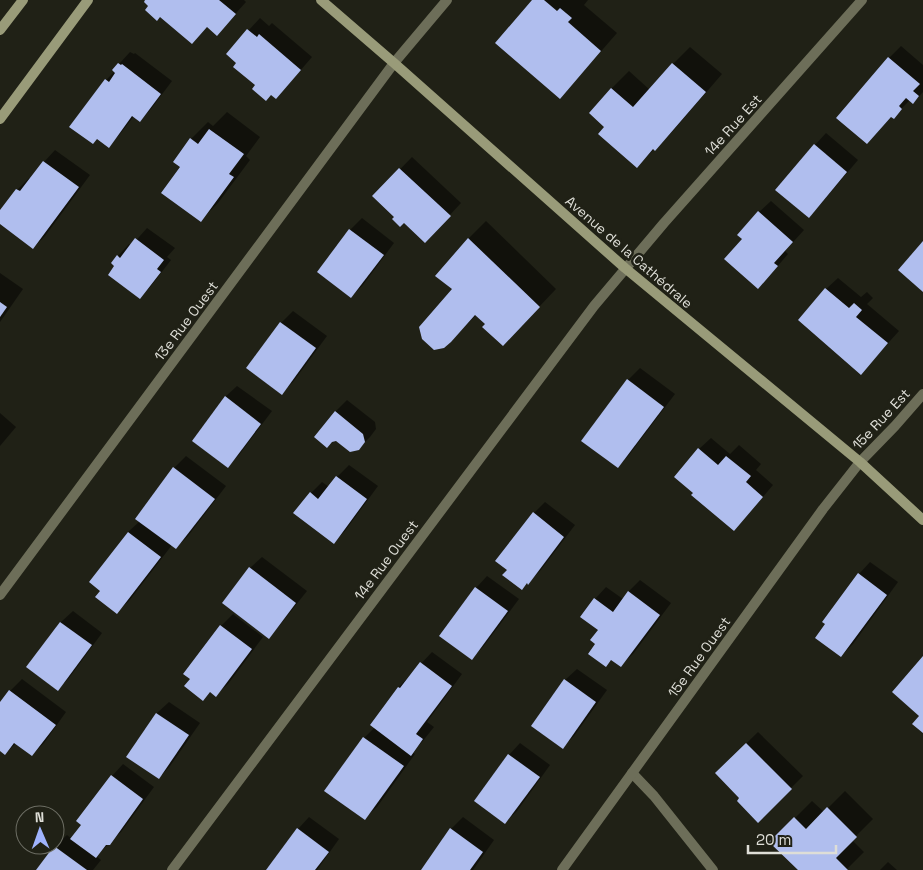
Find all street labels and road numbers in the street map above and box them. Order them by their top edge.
street label: 14e Rue Est [700,90,766,160]
street label: Avenue de la Cathédrale [562,192,696,312]
street label: 13e Rue Ouest [150,277,222,365]
street label: 15e Rue Est [848,385,914,453]
street label: 14e Rue Ouest [350,516,422,604]
street label: 15e Rue Ouest [664,613,734,701]

